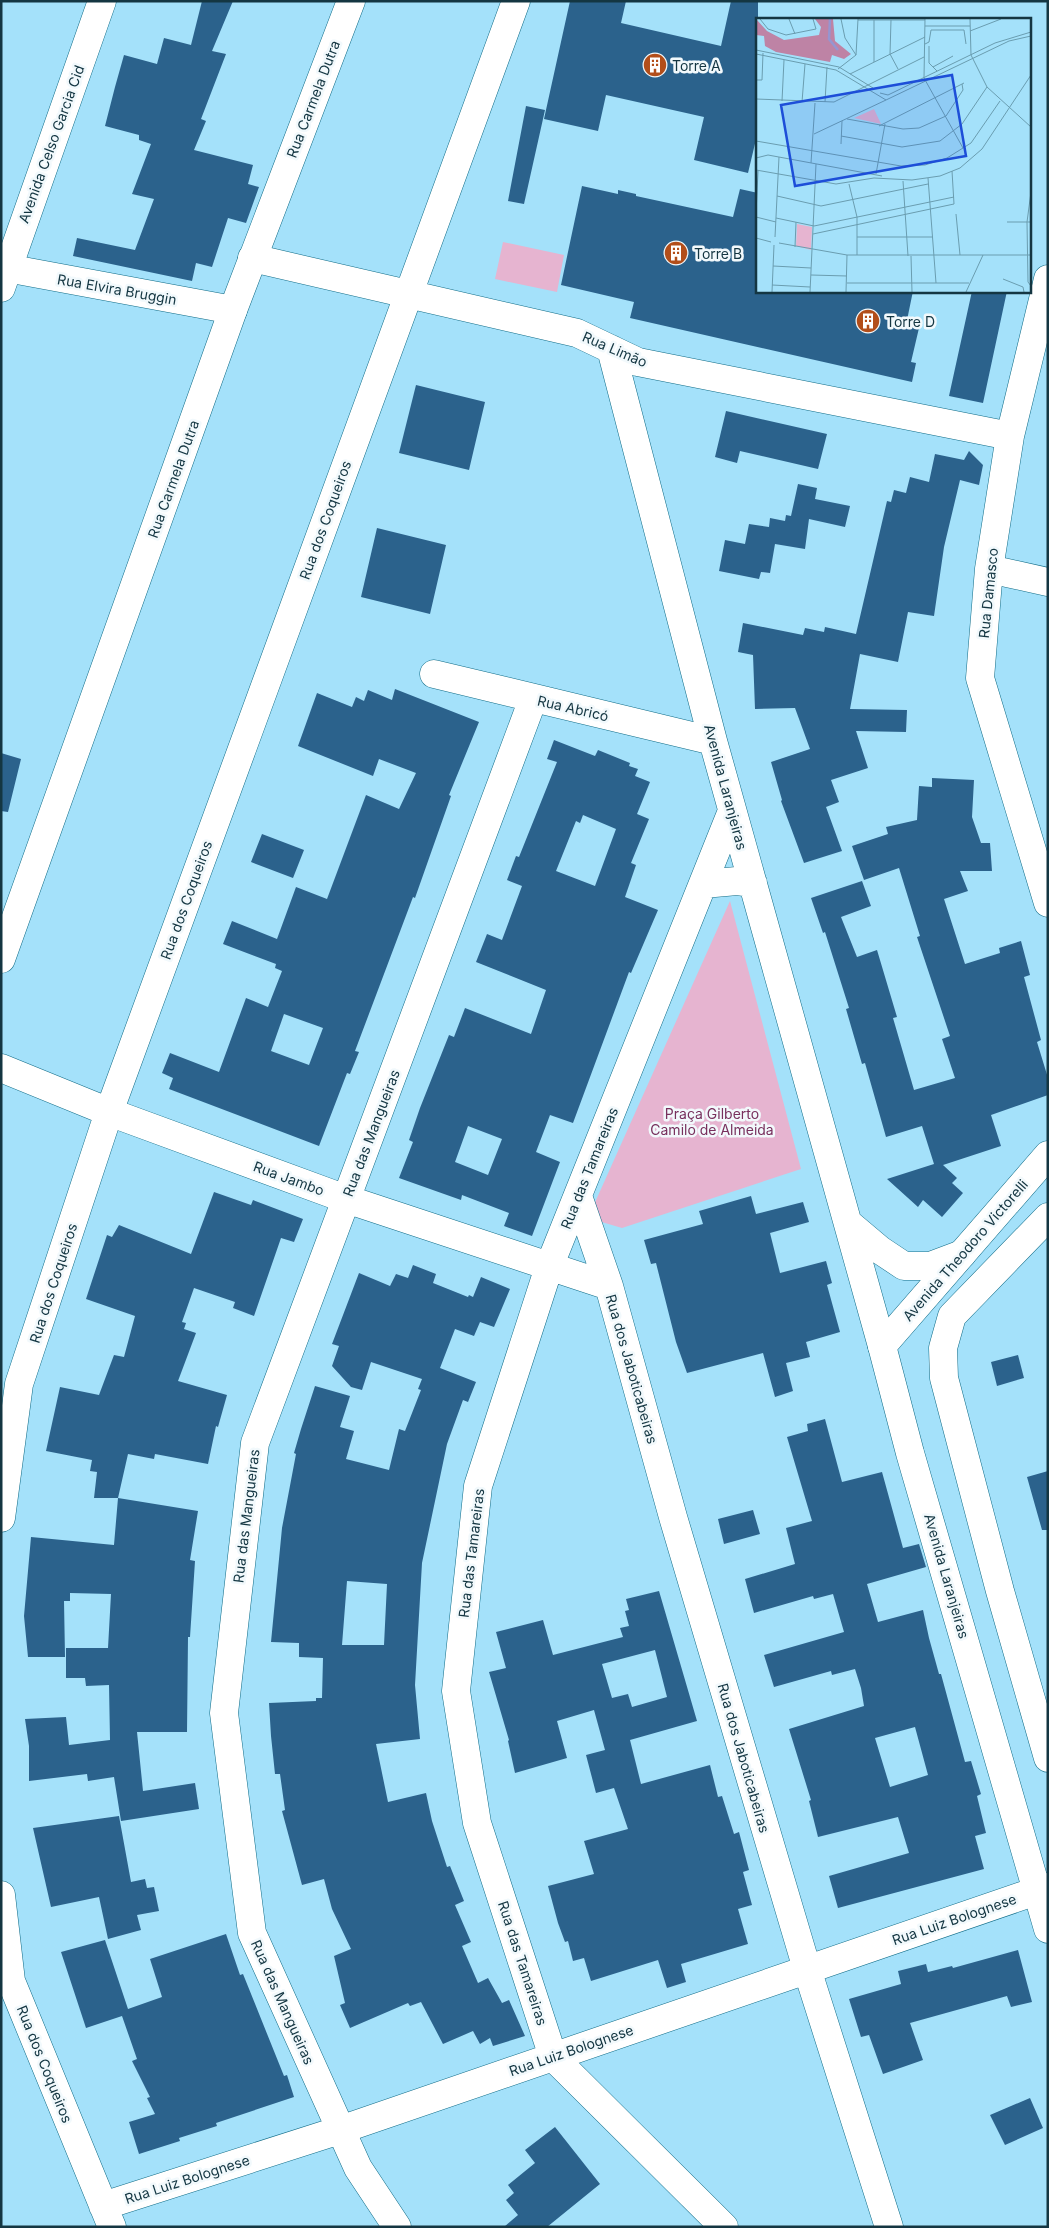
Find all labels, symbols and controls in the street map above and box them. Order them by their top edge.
inset map [756,18,1032,292]
street label: Rua Carmela Dutra [283,38,343,160]
building icon: Torre A [642,52,668,78]
place label: Torre A [672,57,721,74]
street label: Avenida Celso Garcia Cid [14,63,88,225]
building icon: Torre B [663,240,689,266]
place label: Torre B [694,245,742,262]
street label: Rua Elvira Bruggin [56,270,178,308]
building icon: Torre D [855,308,881,334]
place label: Torre D [886,313,935,330]
street label: Rua Limão [580,328,650,370]
street label: Rua Carmela Dutra [144,418,202,540]
street label: Rua dos Coqueiros [296,458,354,582]
street label: Rua Damasco [975,547,1001,639]
street label: Rua Abricó [536,692,610,724]
street label: Avenida Laranjeiras [701,722,751,852]
street label: Rua dos Coqueiros [157,838,215,962]
street label: Rua das Mangueiras [339,1067,403,1199]
street label: Rua das Tamareiras [557,1105,621,1231]
park label: Praça Gilberto Camilo de Almeida [650,1105,774,1138]
street label: Rua Jambo [251,1157,327,1199]
street label: Avenida Theodoro Victorelli [899,1176,1031,1324]
street label: Rua dos Coqueiros [26,1221,80,1345]
street label: Rua dos Jaboticabeiras [602,1292,662,1446]
street label: Rua das Mangueiras [229,1448,263,1584]
street label: Rua das Tamareiras [455,1487,487,1619]
street label: Avenida Laranjeiras [921,1512,973,1640]
street label: Rua dos Jaboticabeiras [714,1681,774,1835]
street label: Rua Luiz Bolognese [890,1890,1018,1948]
street label: Rua das Tamareiras [495,1899,551,2027]
street label: Rua das Mangueiras [248,1937,318,2067]
street label: Rua dos Coqueiros [14,2003,76,2125]
street label: Rua Luiz Bolognese [507,2021,635,2079]
street label: Rua Luiz Bolognese [122,2151,252,2207]

